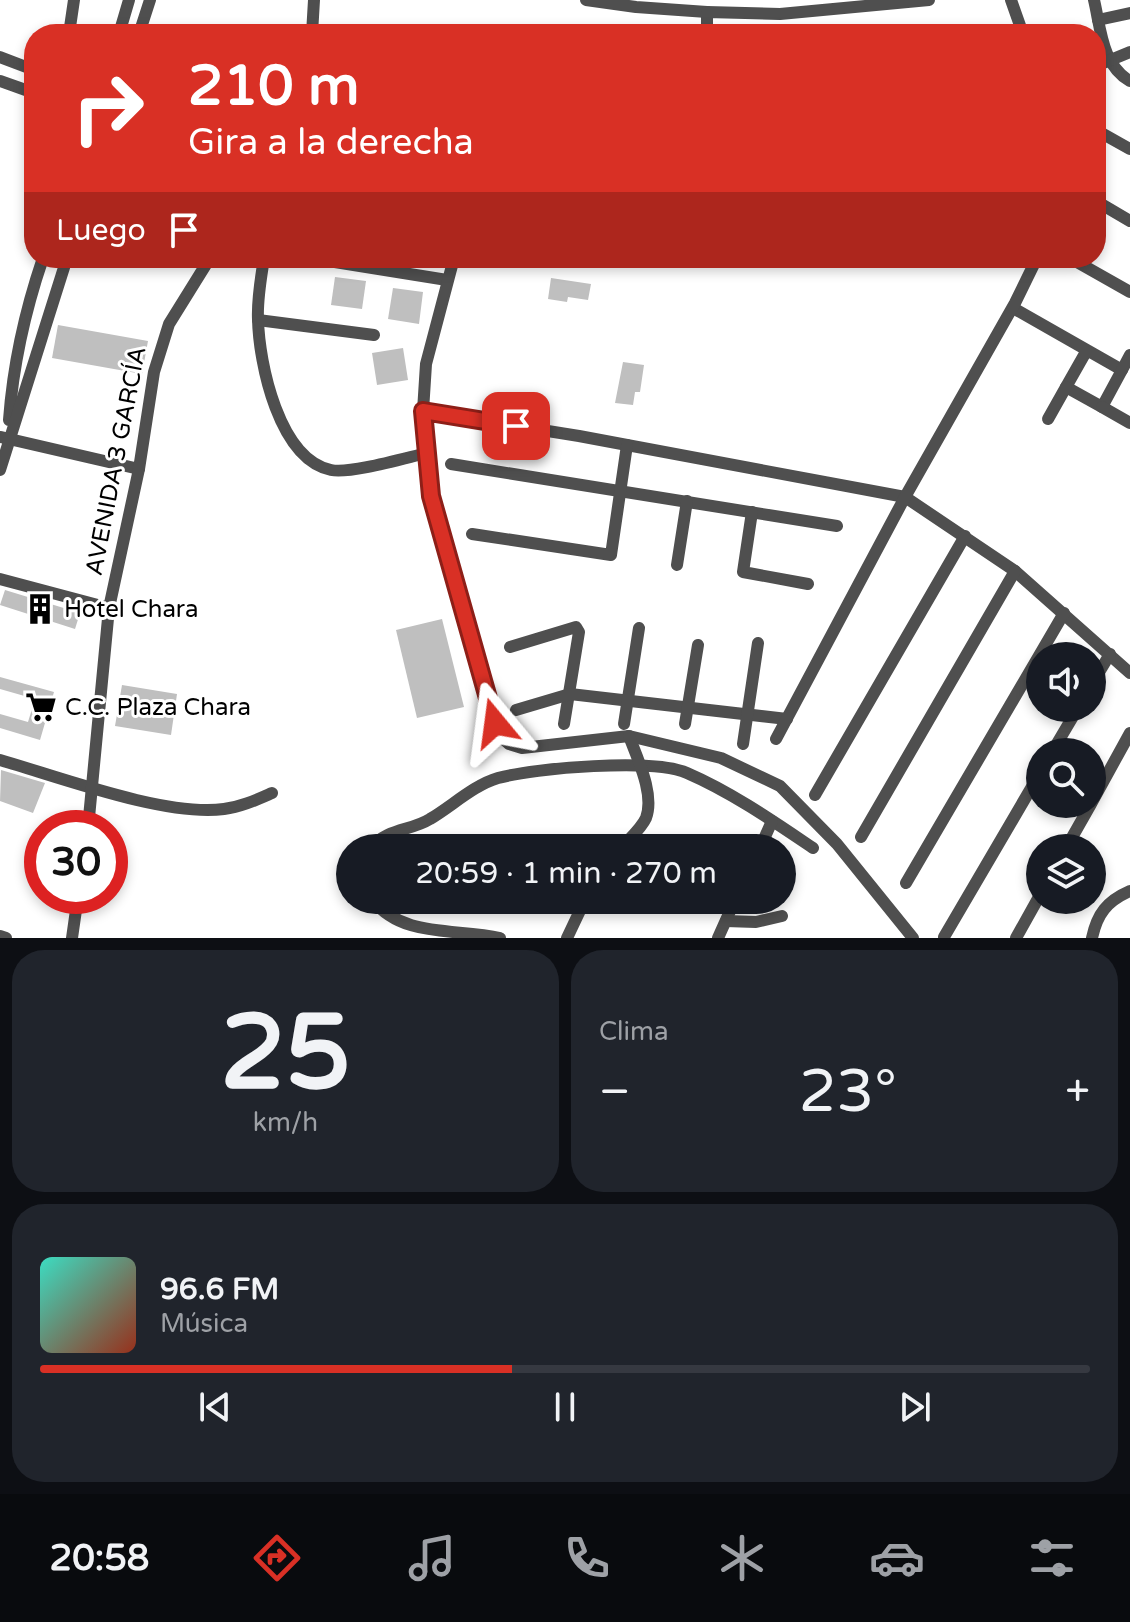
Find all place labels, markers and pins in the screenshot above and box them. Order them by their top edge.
pin [482,392,550,460]
building icon: Hotel Chara [23,592,57,626]
place label: Hotel Chara [64,595,199,624]
supermarket icon: C.C. Plaza Chara [24,690,58,724]
place label: C.C. Plaza Chara [65,693,251,722]

